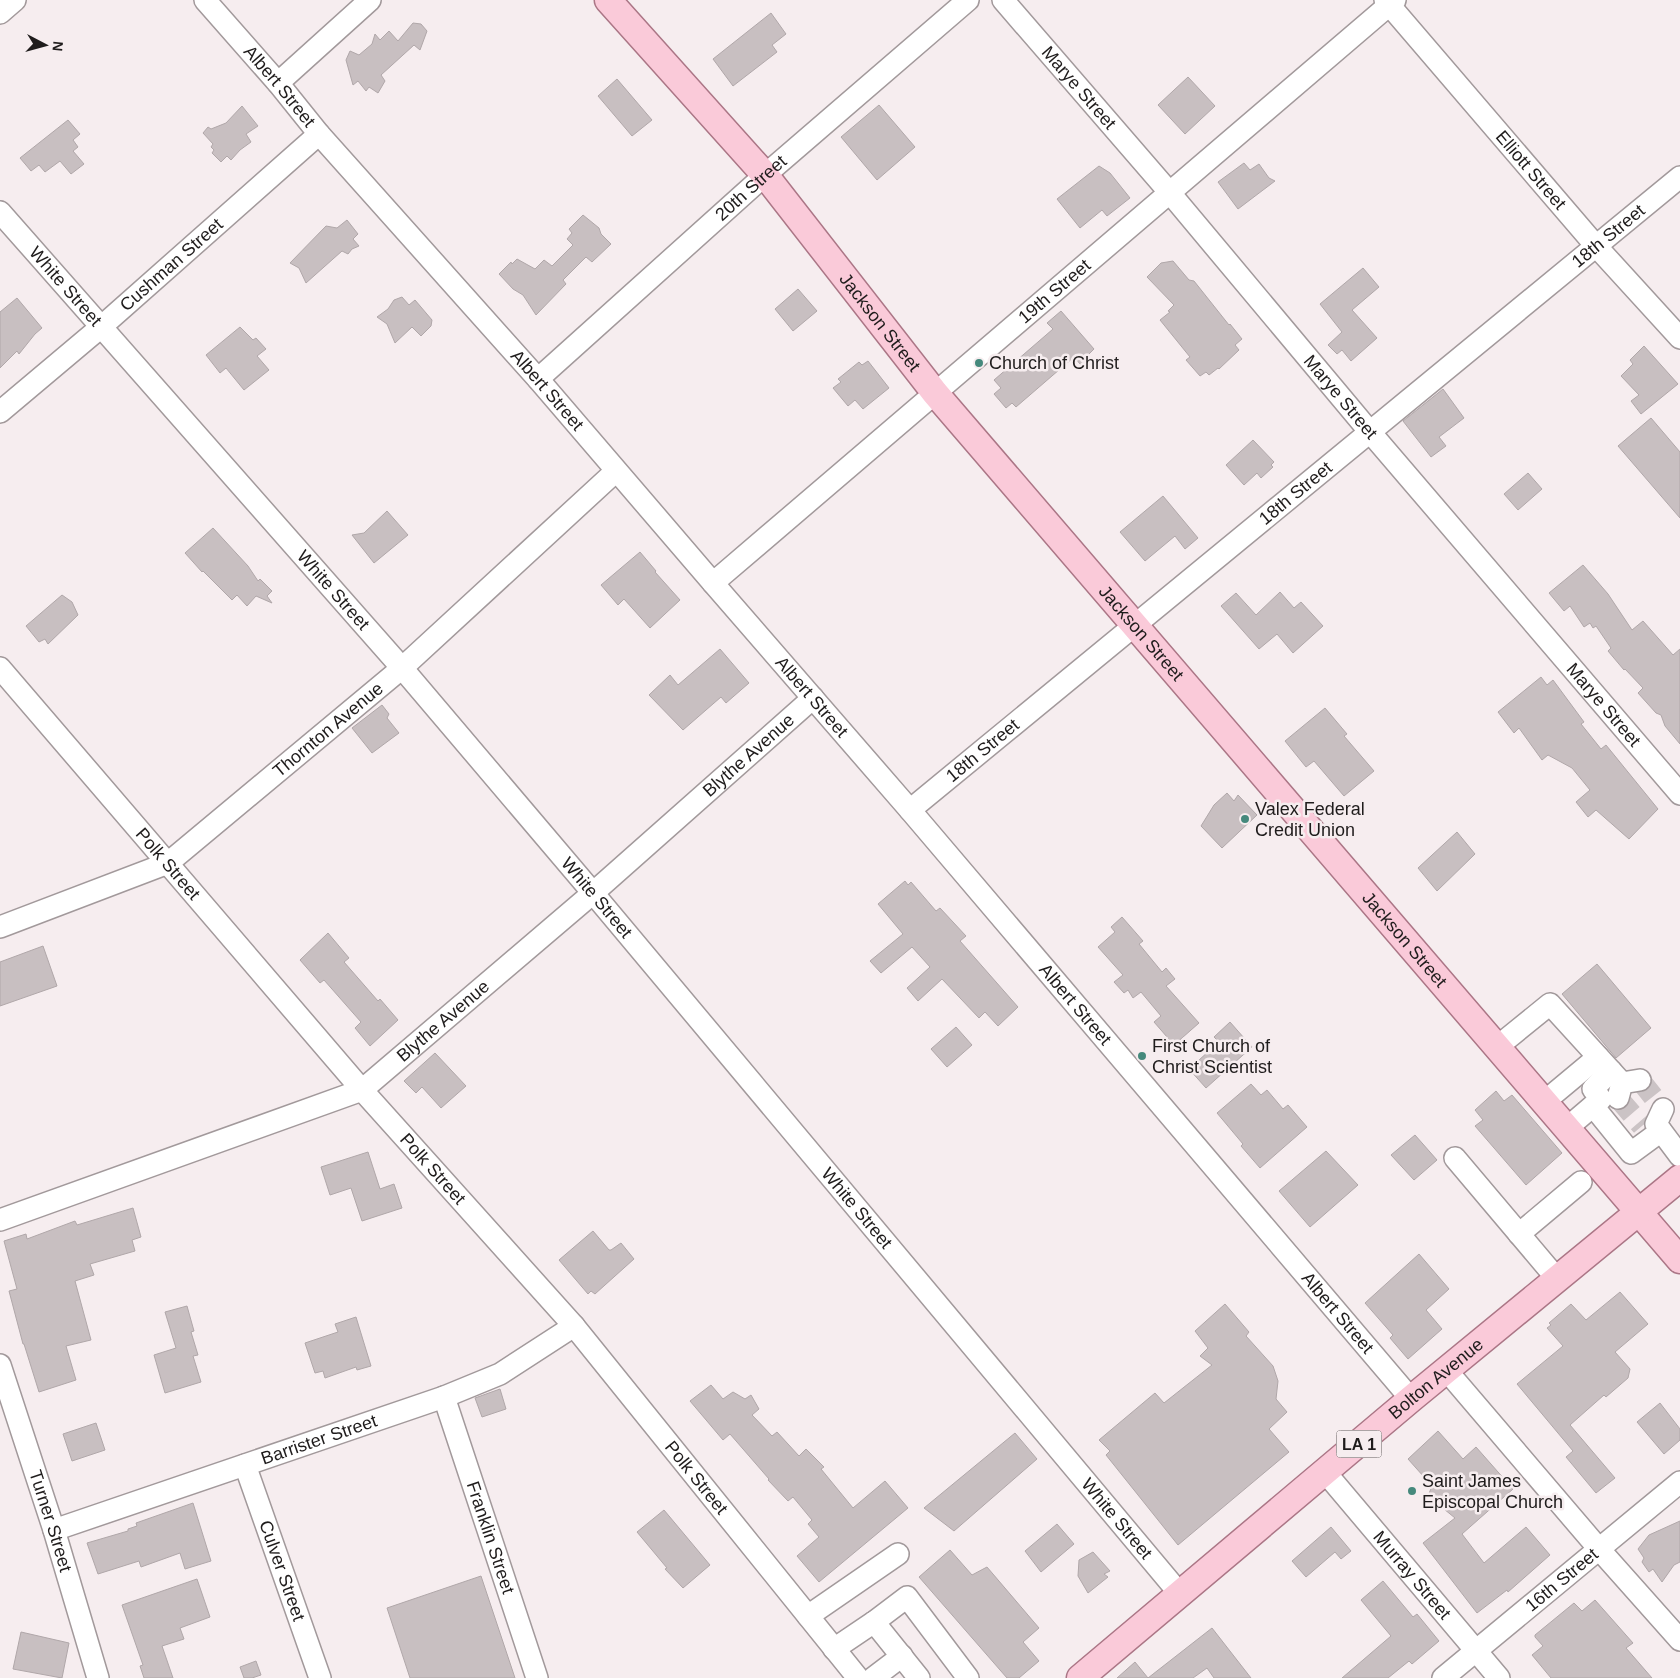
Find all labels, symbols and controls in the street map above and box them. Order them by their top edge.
north arrow [20,20,70,70]
text: N [49,40,66,52]
street label: Albert Street [240,41,319,131]
street label: Marye Street [1038,42,1120,133]
street label: Elliott Street [1492,127,1570,213]
street label: 20th Street [711,151,790,225]
street label: 18th Street [1568,200,1649,272]
street label: Cushman Street [116,214,227,315]
street label: White Street [25,242,106,330]
street label: 19th Street [1014,255,1094,327]
street label: Jackson Street [835,269,924,376]
street label: Albert Street [507,346,588,434]
street label: Marye Street [1300,351,1381,443]
place label: Church of Christ [989,353,1119,373]
marker: Church of Christ [973,357,985,369]
street label: 18th Street [1255,457,1336,529]
street label: White Street [293,546,374,634]
street label: Jackson Street [1095,581,1188,685]
street label: Albert Street [771,652,852,741]
street label: Marye Street [1562,659,1645,750]
street label: Thornton Avenue [269,678,387,781]
street label: Blythe Avenue [699,710,798,801]
street label: 18th Street [942,715,1023,786]
place label: Valex Federal Credit Union [1255,799,1365,840]
marker: Valex Federal Credit Union [1239,813,1251,825]
street label: Polk Street [132,824,204,904]
street label: White Street [557,853,636,942]
street label: Jackson Street [1358,888,1451,991]
street label: Albert Street [1035,960,1115,1049]
street label: Blythe Avenue [393,976,493,1066]
place label: First Church of Christ Scientist [1152,1036,1272,1077]
marker: First Church of Christ Scientist [1136,1050,1148,1062]
street label: Polk Street [396,1129,470,1208]
street label: White Street [817,1164,896,1253]
street label: Albert Street [1298,1268,1378,1357]
street label: Bolton Avenue [1385,1334,1487,1423]
street label: Barrister Street [258,1411,380,1469]
road number: LA 1 [1336,1430,1382,1458]
street label: Polk Street [661,1437,732,1518]
street label: Turner Street [25,1468,76,1574]
place label: Saint James Episcopal Church [1422,1471,1563,1512]
street label: White Street [1077,1474,1156,1563]
street label: Franklin Street [463,1479,518,1596]
marker: Saint James Episcopal Church [1406,1485,1418,1497]
street label: Culver Street [255,1518,309,1624]
street label: Murray Street [1369,1527,1455,1623]
street label: 16th Street [1521,1544,1602,1616]

